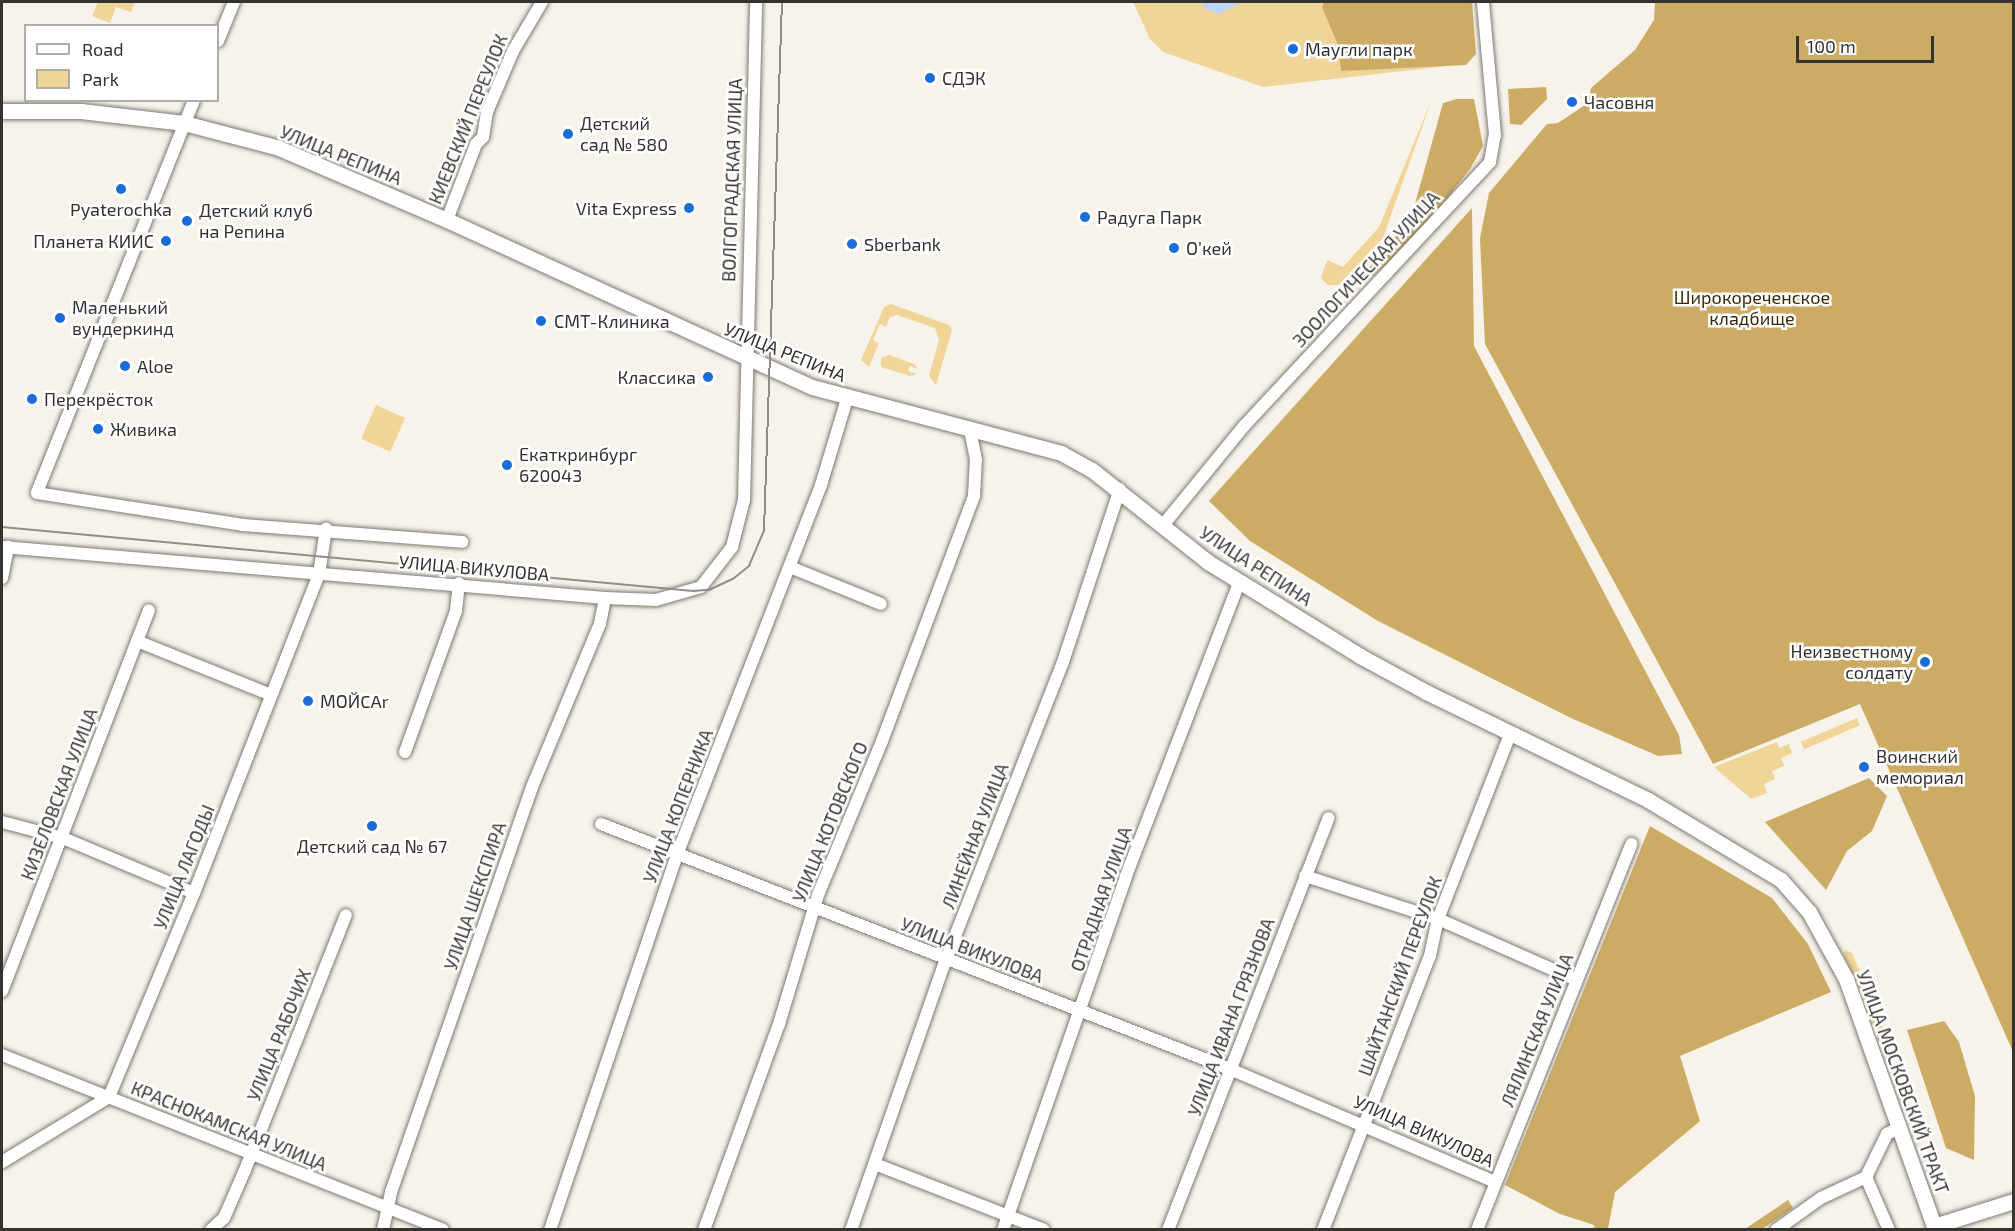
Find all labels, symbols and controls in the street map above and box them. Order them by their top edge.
legend [24,24,219,102]
scale bar [1799,24,1937,62]
street label: КИЕВСКИЙ ПЕРЕУЛОК [424,31,512,207]
text: 100 m [1807,35,1856,57]
text: Road [82,38,123,60]
place label: Маугли парк [1305,38,1413,60]
marker: Маугли парк [1286,42,1300,56]
place label: СДЭК [942,67,986,89]
text: Park [82,68,119,90]
marker: СДЭК [923,71,937,85]
street label: ВОЛГОГРАДСКАЯ УЛИЦА [718,78,746,282]
place label: Часовня [1584,91,1654,113]
marker: Часовня [1565,95,1579,109]
place label: Детский сад № 580 [580,113,668,156]
street label: УЛИЦА РЕПИНА [277,121,405,189]
marker: Детский сад № 580 [561,127,575,141]
marker: Pyaterochka [114,182,128,196]
street label: ЗООЛОГИЧЕСКАЯ УЛИЦА [1288,187,1444,351]
place label: Vita Express [576,197,677,219]
place label: Pyaterochka [70,198,172,220]
place label: Детский клуб на Репина [199,200,313,242]
marker: Vita Express [682,201,696,215]
place label: Радуга Парк [1097,206,1202,228]
marker: Радуга Парк [1078,210,1092,224]
marker: Детский клуб на Репина [180,214,194,228]
place label: Планета КИИС [33,230,154,252]
place label: Sberbank [864,233,941,255]
marker: Планета КИИС [159,234,173,248]
marker: Sberbank [845,237,859,251]
place label: О’кей [1186,237,1232,259]
marker: О’кей [1167,241,1181,255]
park label: Широкореченское кладбище [1674,287,1830,330]
place label: Маленький вундеркинд [72,297,174,340]
place label: СМТ-Клиника [554,310,670,332]
marker: Маленький вундеркинд [53,311,67,325]
marker: СМТ-Клиника [532,312,550,330]
street label: УЛИЦА РЕПИНА [721,318,849,386]
place label: Aloe [137,355,173,377]
marker: Aloe [118,359,132,373]
place label: Классика [617,366,696,388]
marker: Классика [701,370,715,384]
place label: Перекрёсток [44,388,153,410]
marker: Перекрёсток [25,392,39,406]
place label: Живика [110,418,177,440]
marker: Живика [91,422,105,436]
place label: Екаткринбург 620043 [519,444,637,486]
marker: Екаткринбург 620043 [500,458,514,472]
street label: УЛИЦА РЕПИНА [1196,522,1316,610]
street label: УЛИЦА ВИКУЛОВА [398,551,550,585]
place label: Неизвестному солдату [1791,641,1913,684]
marker: Неизвестному солдату [1918,655,1932,669]
place label: МОЙCAr [320,690,389,712]
marker: МОЙCAr [301,694,315,708]
street label: КИЗЕЛОВСКАЯ УЛИЦА [16,705,102,883]
street label: УЛИЦА КОПЕРНИКА [639,726,717,886]
street label: УЛИЦА КОТОВСКОГО [788,739,872,905]
place label: Воинский мемориал [1876,746,1964,789]
street label: ЛИНЕЙНАЯ УЛИЦА [937,760,1013,912]
marker: Воинский мемориал [1857,760,1871,774]
street label: УЛИЦА ЛАГОДЫ [149,802,219,932]
marker: Детский сад № 67 [365,819,379,833]
street label: УЛИЦА ШЕКСПИРА [440,819,510,973]
street label: ОТРАДНАЯ УЛИЦА [1066,824,1136,974]
place label: Детский сад № 67 [297,835,447,857]
street label: ШАЙТАНСКИЙ ПЕРЕУЛОК [1354,873,1446,1079]
street label: УЛИЦА ВИКУЛОВА [898,913,1046,987]
street label: УЛИЦА ИВАНА ГРЯЗНОВА [1183,915,1279,1119]
street label: ЛЯЛИНСКАЯ УЛИЦА [1496,950,1578,1110]
street label: УЛИЦА РАБОЧИХ [243,966,315,1104]
street label: УЛИЦА МОСКОВСКИЙ ТРАКТ [1852,967,1954,1197]
street label: КРАСНОКАМСКАЯ УЛИЦА [128,1077,330,1175]
street label: УЛИЦА ВИКУЛОВА [1351,1090,1497,1172]

